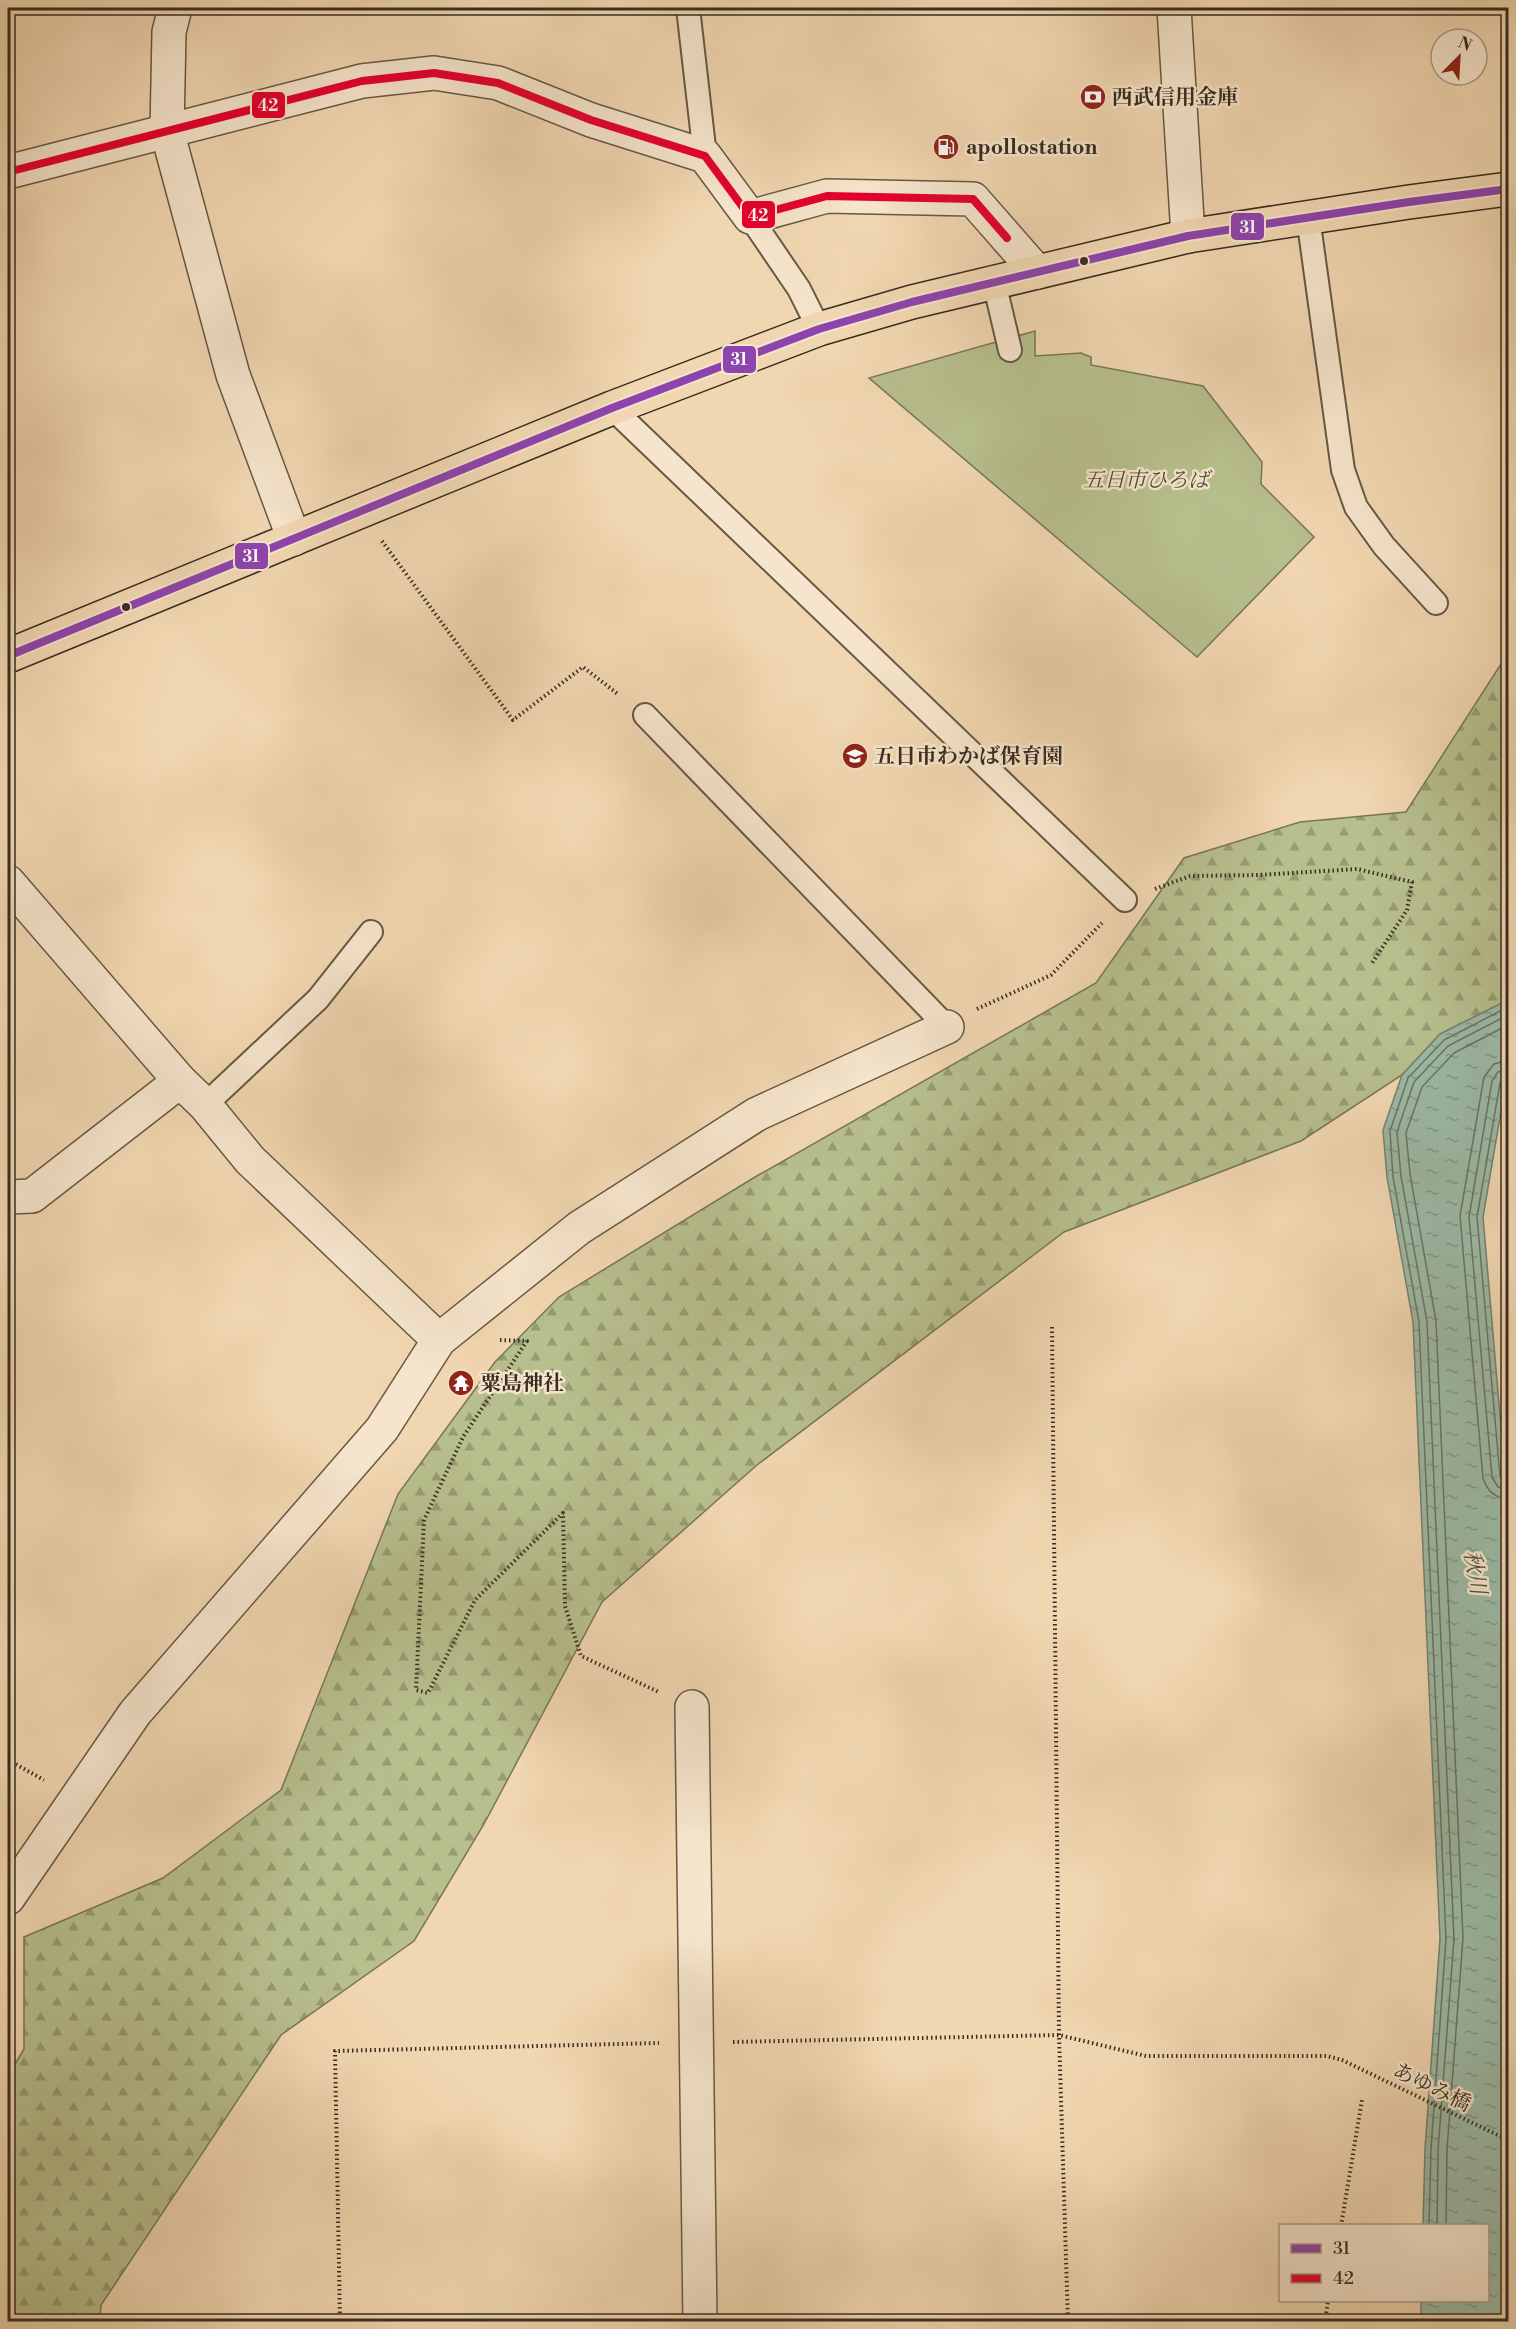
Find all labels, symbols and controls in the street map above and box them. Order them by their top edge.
north arrow [1429,27,1489,87]
text: N [1455,33,1475,56]
bank icon: 西武信用金庫 [1078,82,1108,112]
place label: 西武信用金庫 [1112,85,1238,111]
line badge: 42 [251,91,286,119]
text: 42 [258,96,278,116]
fuel station icon: apollostation [931,132,961,162]
place label: apollostation [966,135,1097,161]
line badge: 42 [741,200,776,229]
text: 42 [748,206,768,226]
line badge: 31 [1230,212,1265,241]
text: 31 [1240,218,1257,238]
unlabelled marker [1078,255,1090,267]
line badge: 31 [722,345,757,374]
text: 31 [731,350,748,370]
park label: 五日市ひろば [1083,468,1213,494]
line badge: 31 [234,542,269,570]
text: 31 [243,547,260,567]
unlabelled marker [120,601,132,613]
school or university icon: 五日市わかば保育園 [840,741,870,771]
place label: 五日市わかば保育園 [874,744,1063,770]
temple icon: 粟島神社 [446,1368,476,1398]
place label: 粟島神社 [480,1371,564,1397]
water label: 秋川 [1457,1548,1492,1598]
street label: あゆみ橋 [1388,2058,1475,2118]
legend [1279,2224,1489,2302]
text: 31 [1333,2237,1351,2260]
text: 42 [1333,2267,1354,2290]

